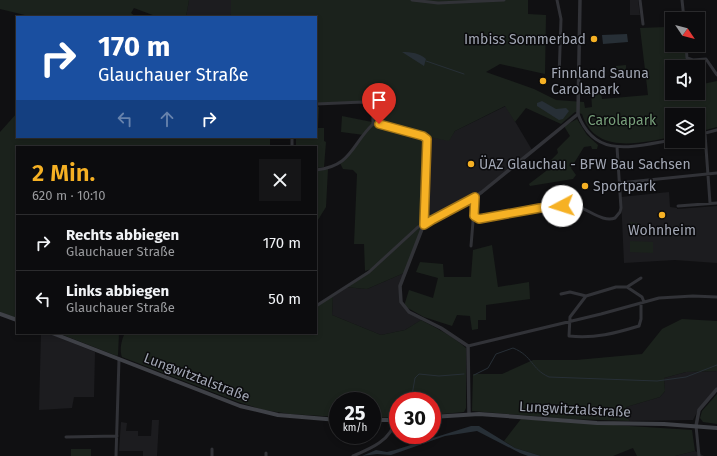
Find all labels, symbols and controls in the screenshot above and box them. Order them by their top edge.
north arrow [665,12,705,52]
map controls [665,12,705,148]
text: 170 m [98,30,170,63]
place label: Imbiss Sommerbad [464,31,586,48]
icon: right [32,32,84,84]
marker: Imbiss Sommerbad [589,34,599,44]
button: sound [665,60,705,100]
text: Glauchauer Straße [98,64,249,86]
place label: Finnland Sauna Carolapark [551,65,649,98]
marker: Finnland Sauna Carolapark [538,76,548,86]
pin [362,83,396,124]
icon: arrive [368,89,390,111]
icon: left [114,108,136,130]
icon: ahead [156,108,178,130]
icon: right [198,108,220,130]
button: layers [665,108,705,148]
park label: Carolapark [588,112,657,129]
place label: ÜAZ Glauchau - BFW Bau Sachsen [479,155,691,173]
text: 2 Min. [32,159,95,187]
button: close [259,159,301,201]
marker: ÜAZ Glauchau - BFW Bau Sachsen [466,159,476,169]
place label: Sportpark [593,178,657,195]
marker: Sportpark [580,181,590,191]
position arrow [541,185,583,227]
text: 620 m · 10:10 [32,188,105,203]
marker: Wohnheim [657,210,667,220]
place label: Wohnheim [628,222,696,239]
text: Rechts abbiegen [66,226,179,244]
icon: right [32,232,54,254]
text: 170 m [263,234,301,252]
text: Glauchauer Straße [66,244,175,259]
text: Links abbiegen [66,282,169,300]
icon: left [32,288,54,310]
text: 50 m [268,290,301,308]
text: Glauchauer Straße [66,300,175,315]
street label: Lungwitztalstraße [141,349,252,405]
speed limit sign: 30 [389,392,441,444]
street label: Lungwitztalstraße [519,398,631,421]
text: 25 [344,401,366,425]
text: km/h [343,422,367,434]

